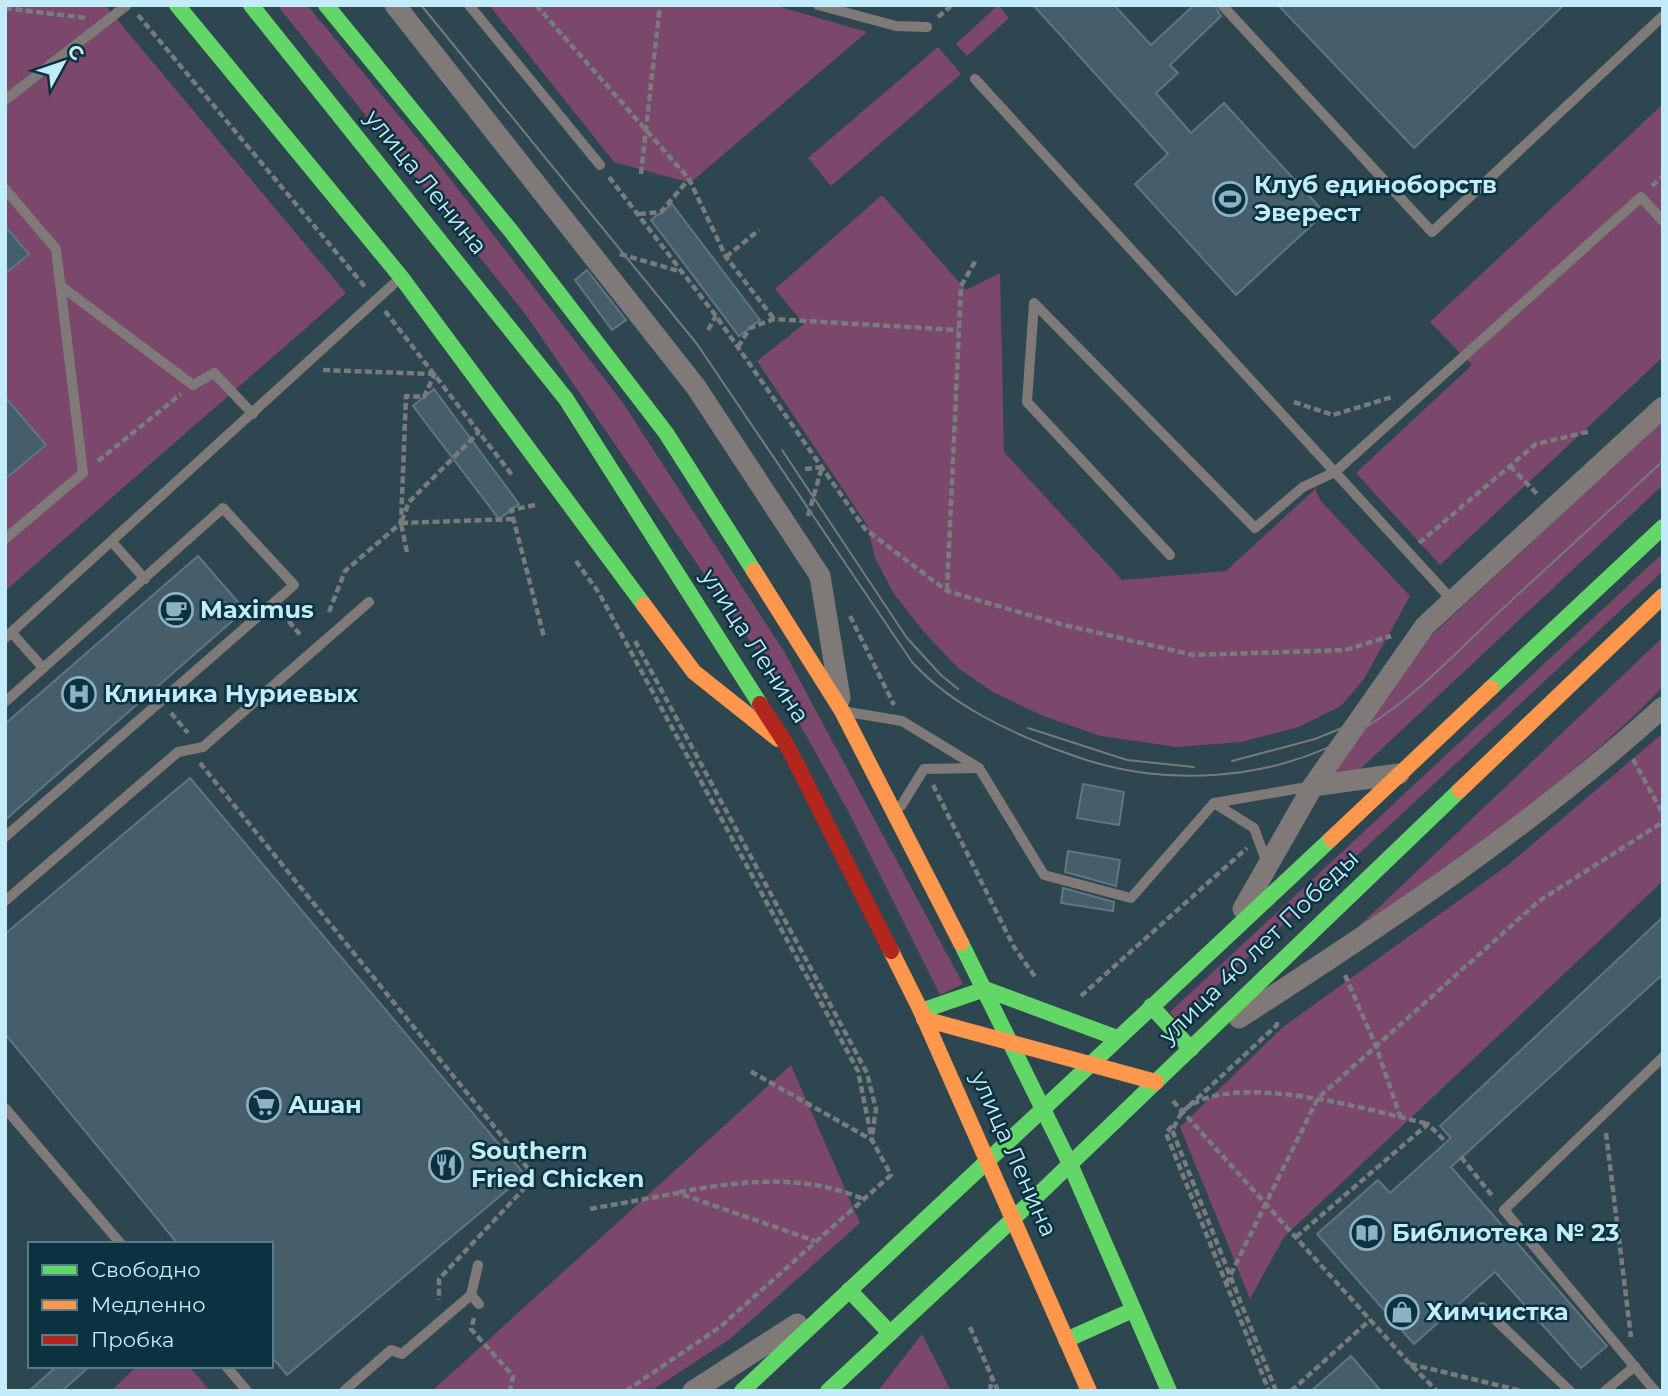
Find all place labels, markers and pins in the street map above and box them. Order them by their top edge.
place label: Клуб единоборств Эверест [1254,170,1497,227]
sports icon: Клуб единоборств Эверест [1211,180,1249,218]
cafe icon: Maximus [157,591,195,629]
place label: Maximus [200,595,314,624]
hospital icon: Клиника Нуриевых [60,675,98,713]
place label: Клиника Нуриевых [104,679,359,708]
supermarket icon: Ашан [245,1086,283,1124]
place label: Ашан [288,1090,362,1119]
place label: Southern Fried Chicken [471,1136,644,1193]
restaurant icon: Southern Fried Chicken [427,1146,465,1184]
library icon: Библиотека № 23 [1348,1214,1386,1252]
place label: Библиотека № 23 [1392,1218,1620,1247]
shop icon: Химчистка [1383,1293,1421,1331]
place label: Химчистка [1426,1297,1569,1326]

